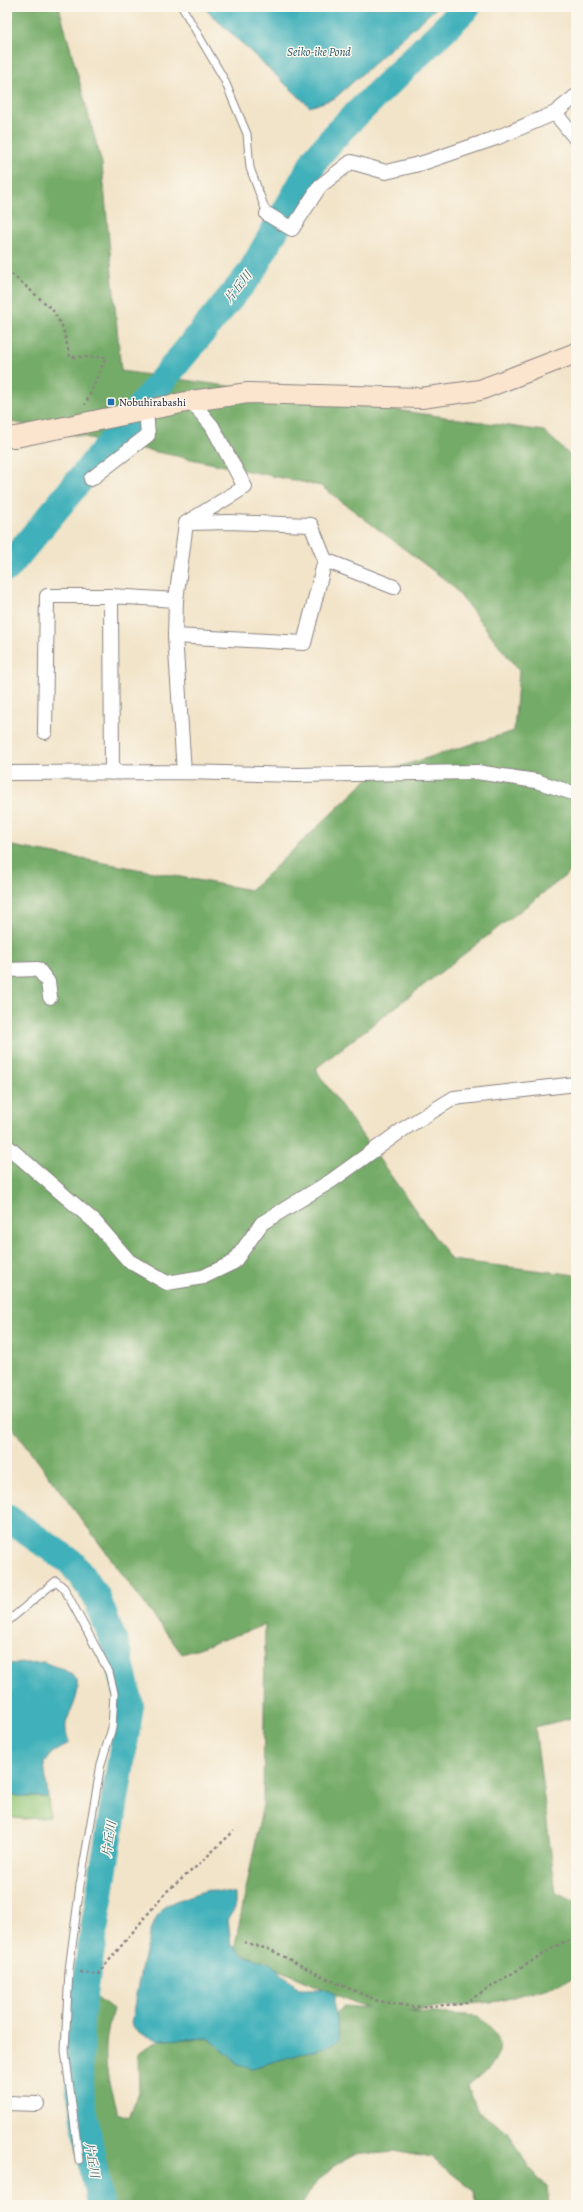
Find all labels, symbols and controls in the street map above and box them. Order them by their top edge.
water label: Seiko-ike Pond [287,44,351,60]
water label: 片丘川 [221,266,257,306]
place label: Nobuhirabashi [119,395,186,410]
marker: Nobuhirabashi [106,397,116,407]
water label: 片丘川 [98,1818,120,1858]
water label: 片丘川 [81,2141,103,2181]

